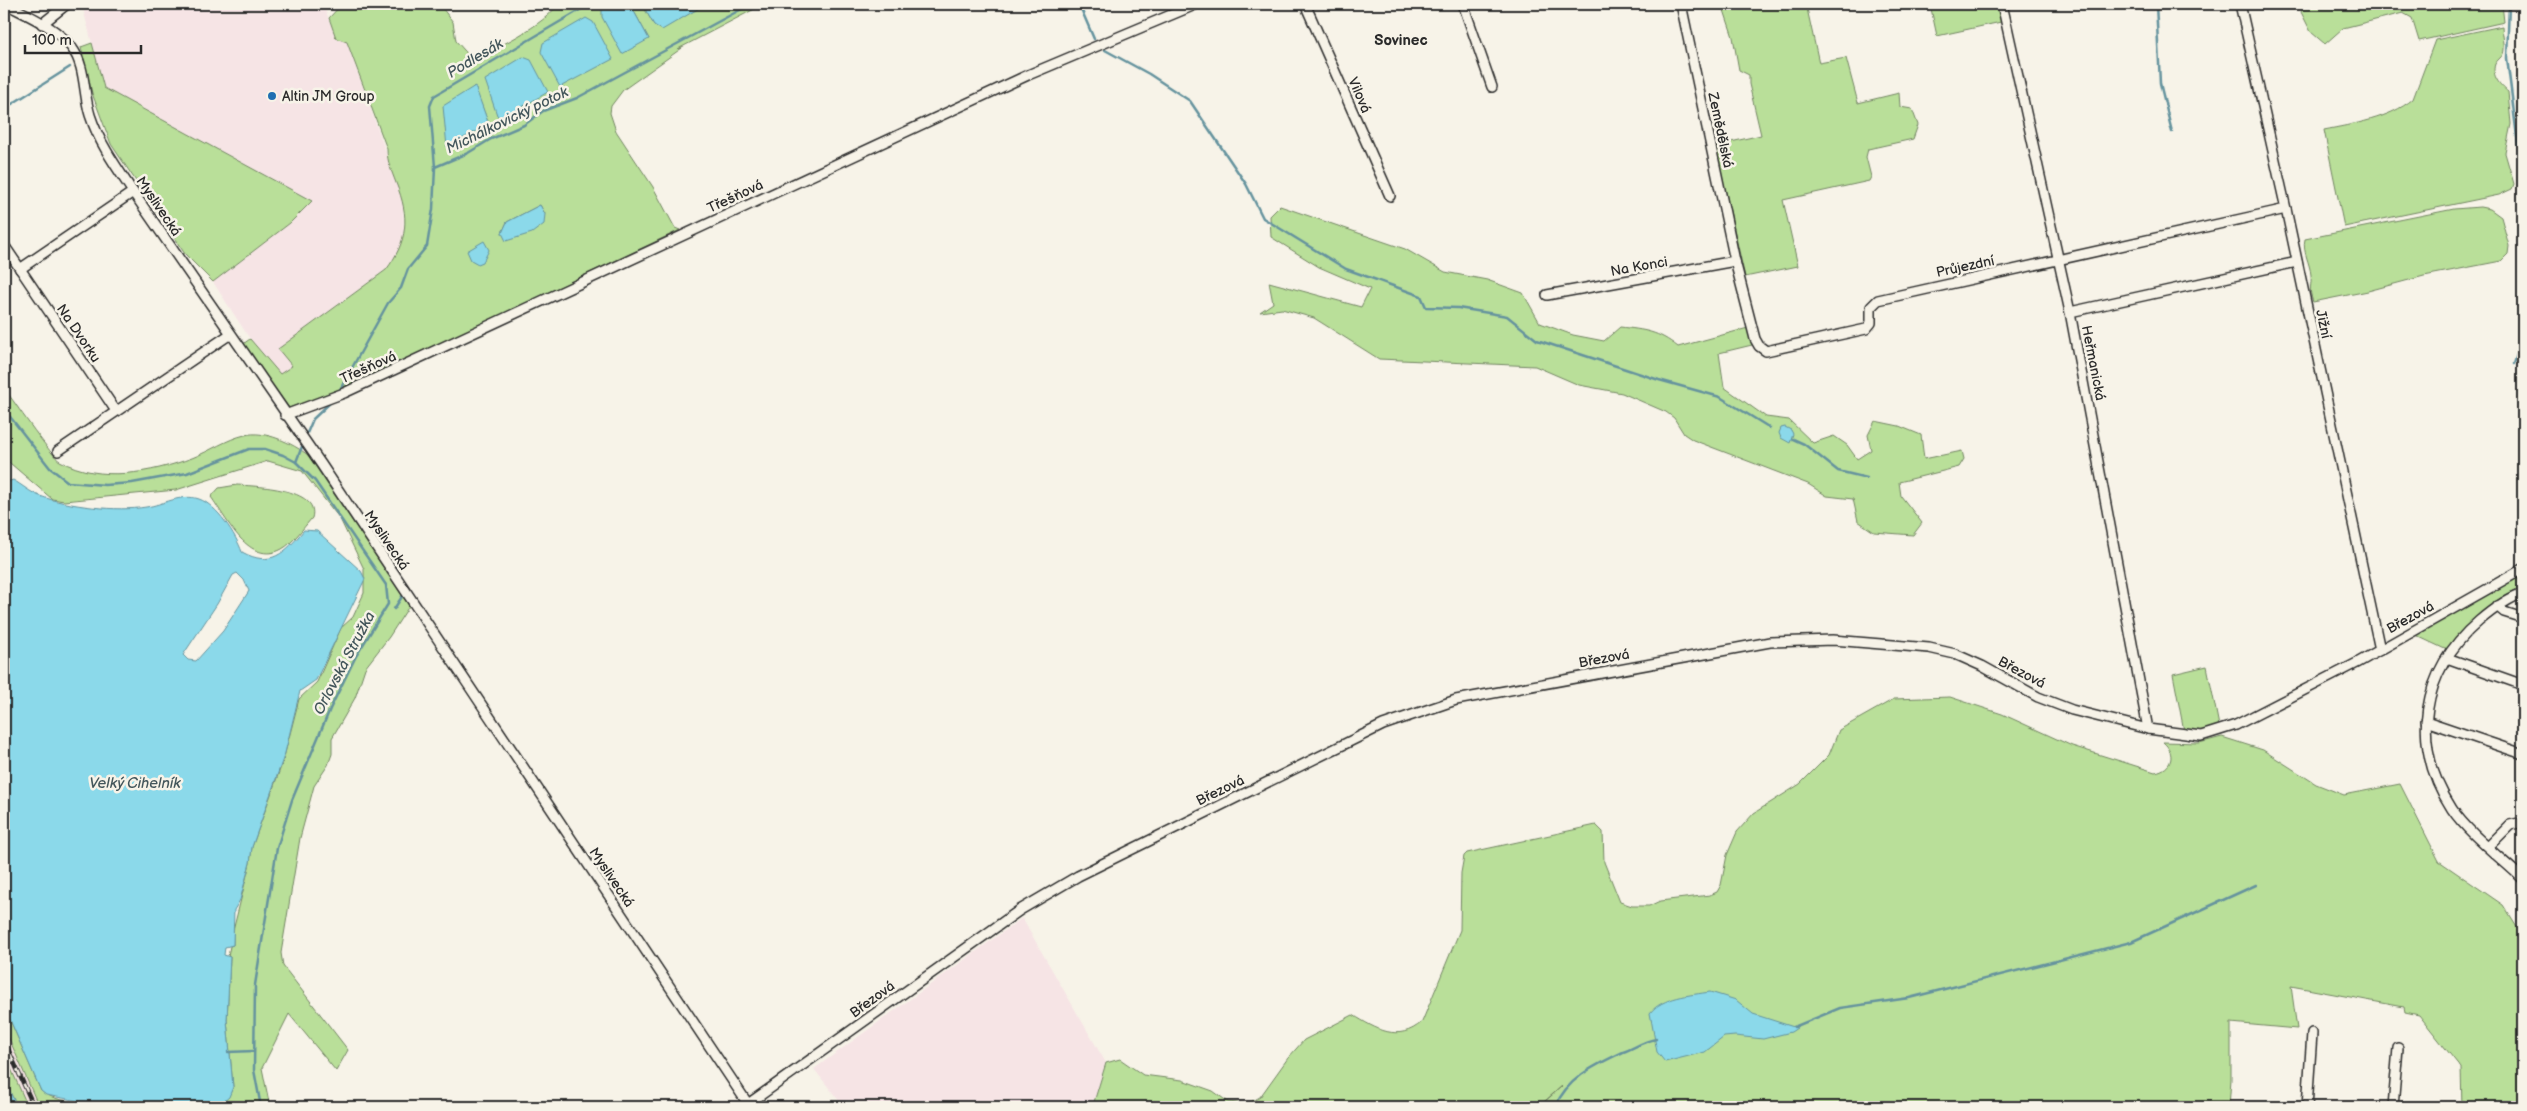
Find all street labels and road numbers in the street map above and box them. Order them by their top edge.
street label: Vilová [1344,75,1375,116]
street label: Zemědělská [1704,90,1737,169]
street label: Myslivecká [133,173,185,239]
street label: Třešňová [705,176,766,217]
street label: Průjezdní [1934,252,1996,281]
street label: Na Konci [1609,253,1669,280]
street label: Na Dvorku [53,301,104,366]
street label: Jižní [2312,308,2335,341]
street label: Heřmanická [2078,324,2109,402]
street label: Třešňová [338,348,399,387]
street label: Myslivecká [361,507,413,573]
street label: Březová [2384,598,2437,637]
street label: Březová [1577,646,1631,671]
street label: Březová [1995,653,2048,692]
street label: Březová [1193,772,1247,809]
street label: Myslivecká [586,844,638,910]
street label: Březová [847,977,898,1021]

